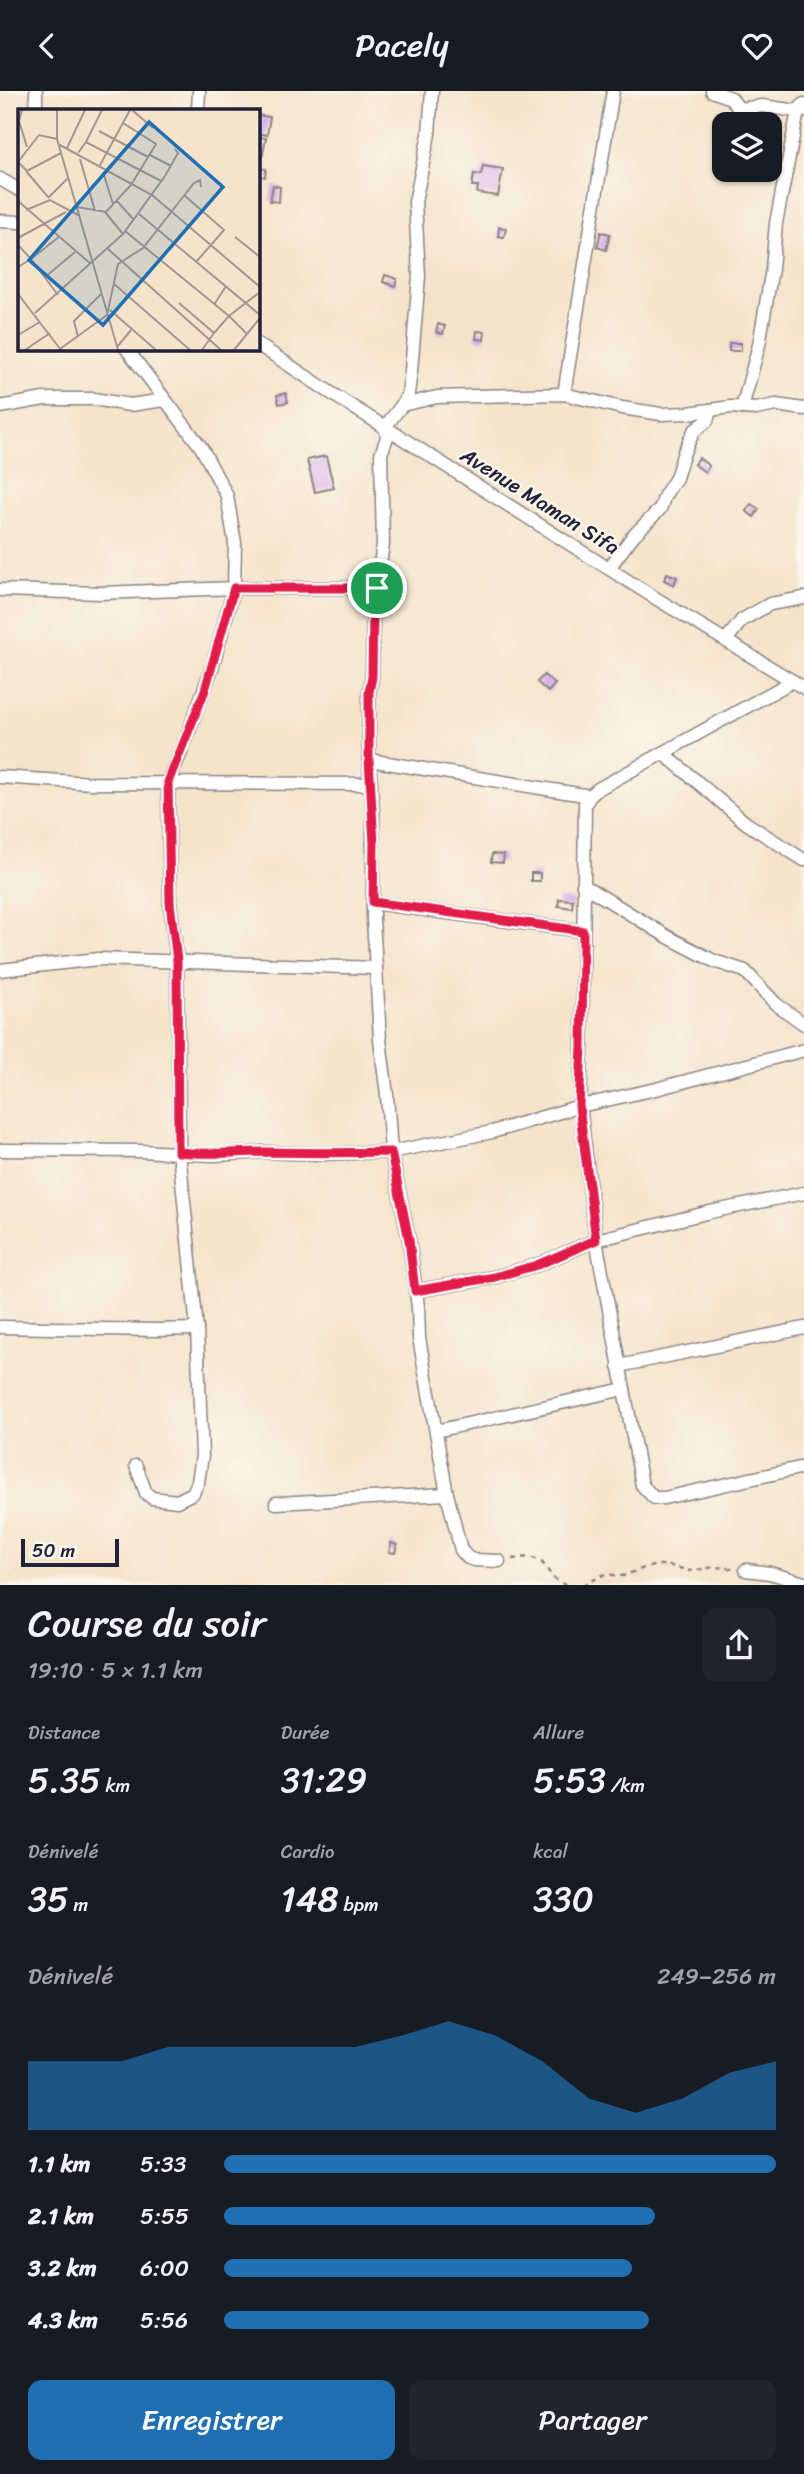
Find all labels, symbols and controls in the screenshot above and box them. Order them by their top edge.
text: Pacely [355,17,449,74]
icon: back [28,27,66,65]
icon: heart [738,27,776,65]
inset map [18,109,259,350]
map controls [712,112,782,182]
button: layers [712,112,782,182]
street label: Avenue Maman Sifa [452,436,628,566]
pin [347,558,407,618]
icon: arrive [358,569,396,607]
text: 50 m [32,1534,75,1567]
scale bar [21,1536,119,1568]
text: Course du soir [28,1590,266,1657]
button: share [702,1608,776,1682]
text: 19:10 · 5 × 1.1 km [28,1650,203,1691]
text: Distance [28,1716,100,1749]
text: Durée [281,1716,330,1749]
text: Allure [533,1716,584,1749]
text: 5.35 [28,1749,101,1811]
text: 31:29 [281,1749,367,1811]
text: 5:53 [533,1749,606,1811]
text: km [101,1769,130,1802]
text: /km [606,1769,645,1802]
text: Dénivelé [28,1835,98,1868]
text: Cardio [281,1835,335,1868]
text: kcal [533,1835,568,1868]
text: 35 [28,1868,69,1930]
text: 148 [281,1868,339,1930]
text: 330 [533,1868,594,1930]
text: m [69,1888,88,1921]
text: bpm [339,1888,379,1921]
text: Dénivelé [28,1956,113,1997]
text: 249–256 m [657,1956,776,1997]
text: 1.1 km [28,2144,91,2185]
text: 5:33 [140,2144,186,2185]
text: 2.1 km [28,2196,94,2237]
text: 5:55 [140,2196,189,2237]
text: 3.2 km [28,2248,97,2289]
text: 6:00 [140,2248,189,2289]
text: 4.3 km [28,2300,98,2341]
text: 5:56 [140,2300,188,2341]
button: Enregistrer [28,2380,395,2460]
button: Partager [409,2380,776,2460]

